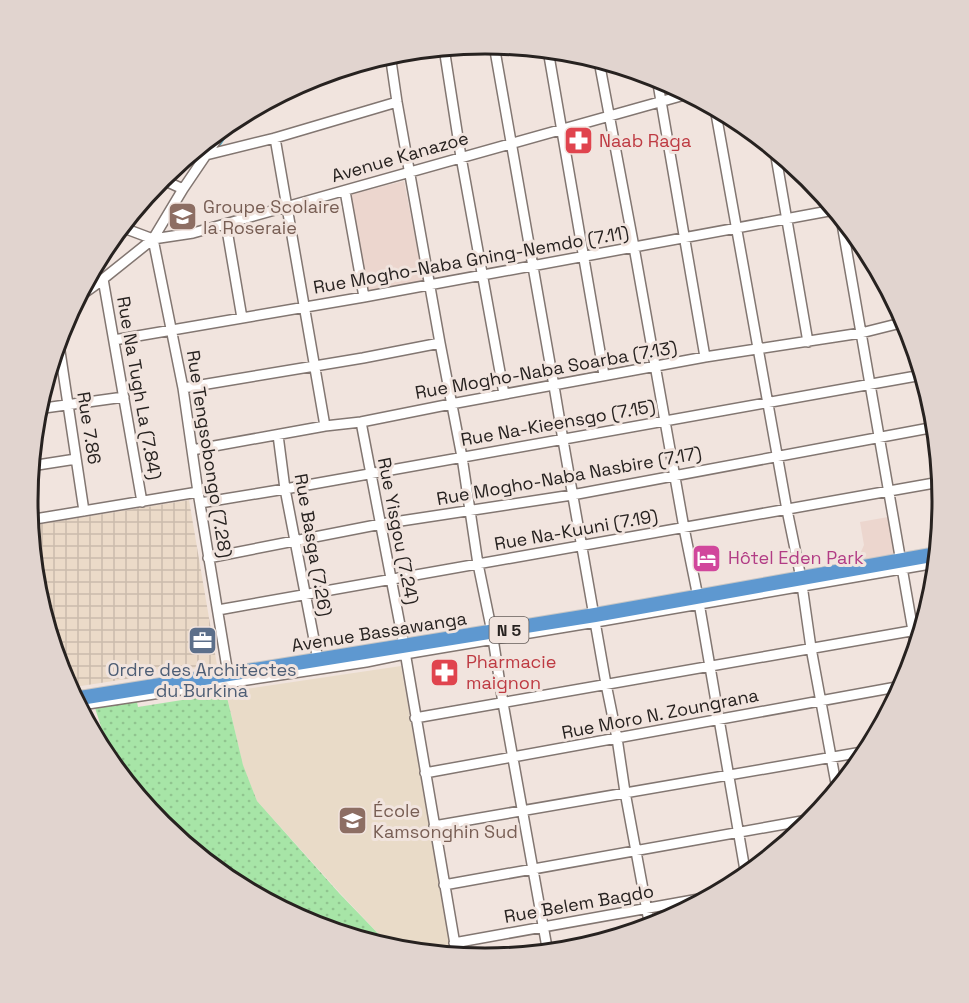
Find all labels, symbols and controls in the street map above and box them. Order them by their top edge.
pharmacy icon: Naab Raga [562,125,594,157]
street label: Avenue Kanazoe [329,126,471,187]
place label: Naab Raga [599,129,691,152]
place label: Groupe Scolaire la Roseraie [203,195,340,239]
school or university icon: Groupe Scolaire la Roseraie [166,201,198,233]
street label: Rue Mogho-Naba Gning-Nemdo (7.11) [311,220,631,299]
street label: Rue Na Tugh La (7.84) [112,294,167,481]
street label: Rue Mogho-Naba Soarba (7.13) [413,335,679,404]
street label: Rue Tengsobongo (7.28) [182,348,237,559]
street label: Rue 7.86 [72,390,107,466]
street label: Rue Na-Kieensgo (7.15) [459,394,657,451]
street label: Rue Mogho-Naba Nasbire (7.17) [435,441,703,510]
street label: Rue Yisgou (7.24) [373,455,424,606]
street label: Rue Basga (7.26) [290,472,337,618]
street label: Rue Na-Kuuni (7.19) [492,504,659,555]
hotel icon: Hôtel Eden Park [691,542,723,574]
place label: Hôtel Eden Park [728,546,864,569]
street label: Avenue Bassawanga [290,606,468,657]
road number: N 5 [490,617,528,643]
office icon: Ordre des Architectes du Burkina [186,625,218,657]
place label: Pharmacie maignon [466,650,556,694]
pharmacy icon: Pharmacie maignon [429,656,461,688]
place label: Ordre des Architectes du Burkina [107,658,297,702]
street label: Rue Moro N. Zoungrana [559,683,760,744]
place label: École Kamsonghin Sud [373,799,518,843]
school or university icon: École Kamsonghin Sud [336,805,368,837]
street label: Rue Belem Bagdo [502,879,656,928]

